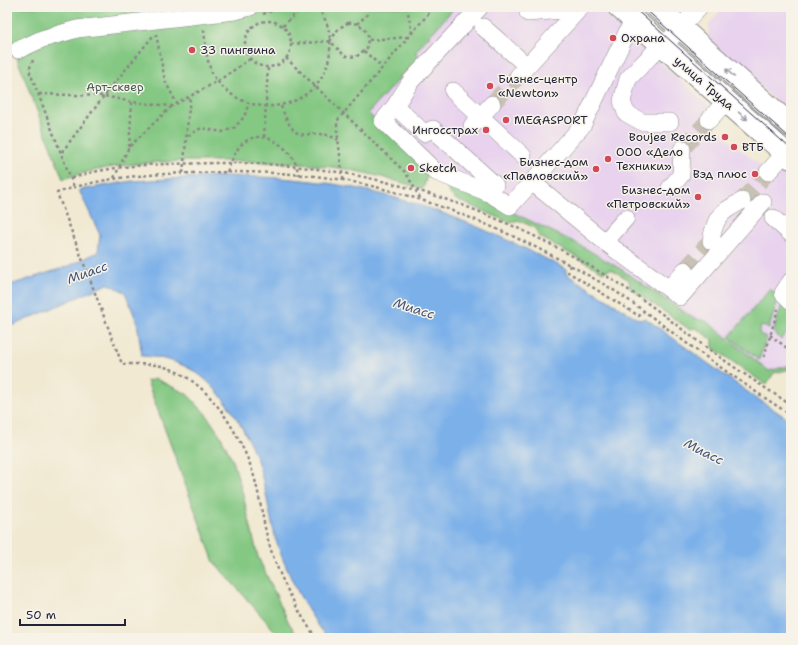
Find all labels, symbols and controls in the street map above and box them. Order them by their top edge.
place label: Охрана [621,30,665,46]
marker: Охрана [608,33,618,43]
place label: 33 пингвина [200,42,276,58]
marker: 33 пингвина [187,45,197,55]
street label: улица Труда [670,52,738,114]
one-way arrow [725,68,736,77]
place label: Бизнес-центр «Newton» [498,71,578,101]
park label: Арт-сквер [86,79,144,95]
marker: Бизнес-центр «Newton» [485,81,495,91]
place label: MEGASPORT [514,112,588,128]
one-way arrow [737,112,748,121]
marker: MEGASPORT [501,115,511,125]
place label: Ингосстрах [412,122,478,138]
marker: Ингосстрах [481,125,491,135]
place label: Boujee Records [629,129,717,145]
marker: Boujee Records [720,132,730,142]
place label: ВТБ [742,139,764,155]
marker: ВТБ [729,142,739,152]
place label: ООО «Дело Техники» [616,144,683,174]
place label: Бизнес-дом «Павловский» [503,154,588,184]
marker: ООО «Дело Техники» [603,154,613,164]
place label: Sketch [419,160,457,176]
marker: Sketch [406,163,416,173]
marker: Бизнес-дом «Павловский» [591,164,601,174]
place label: Вэд плюс [693,166,747,182]
marker: Вэд плюс [750,169,760,179]
place label: Бизнес-дом «Петровский» [606,182,690,212]
marker: Бизнес-дом «Петровский» [693,192,703,202]
water label: Миасс [64,257,110,288]
water label: Миасс [391,294,437,323]
water label: Миасс [681,434,727,469]
scale bar [20,601,125,627]
text: 50 m [26,607,56,623]

